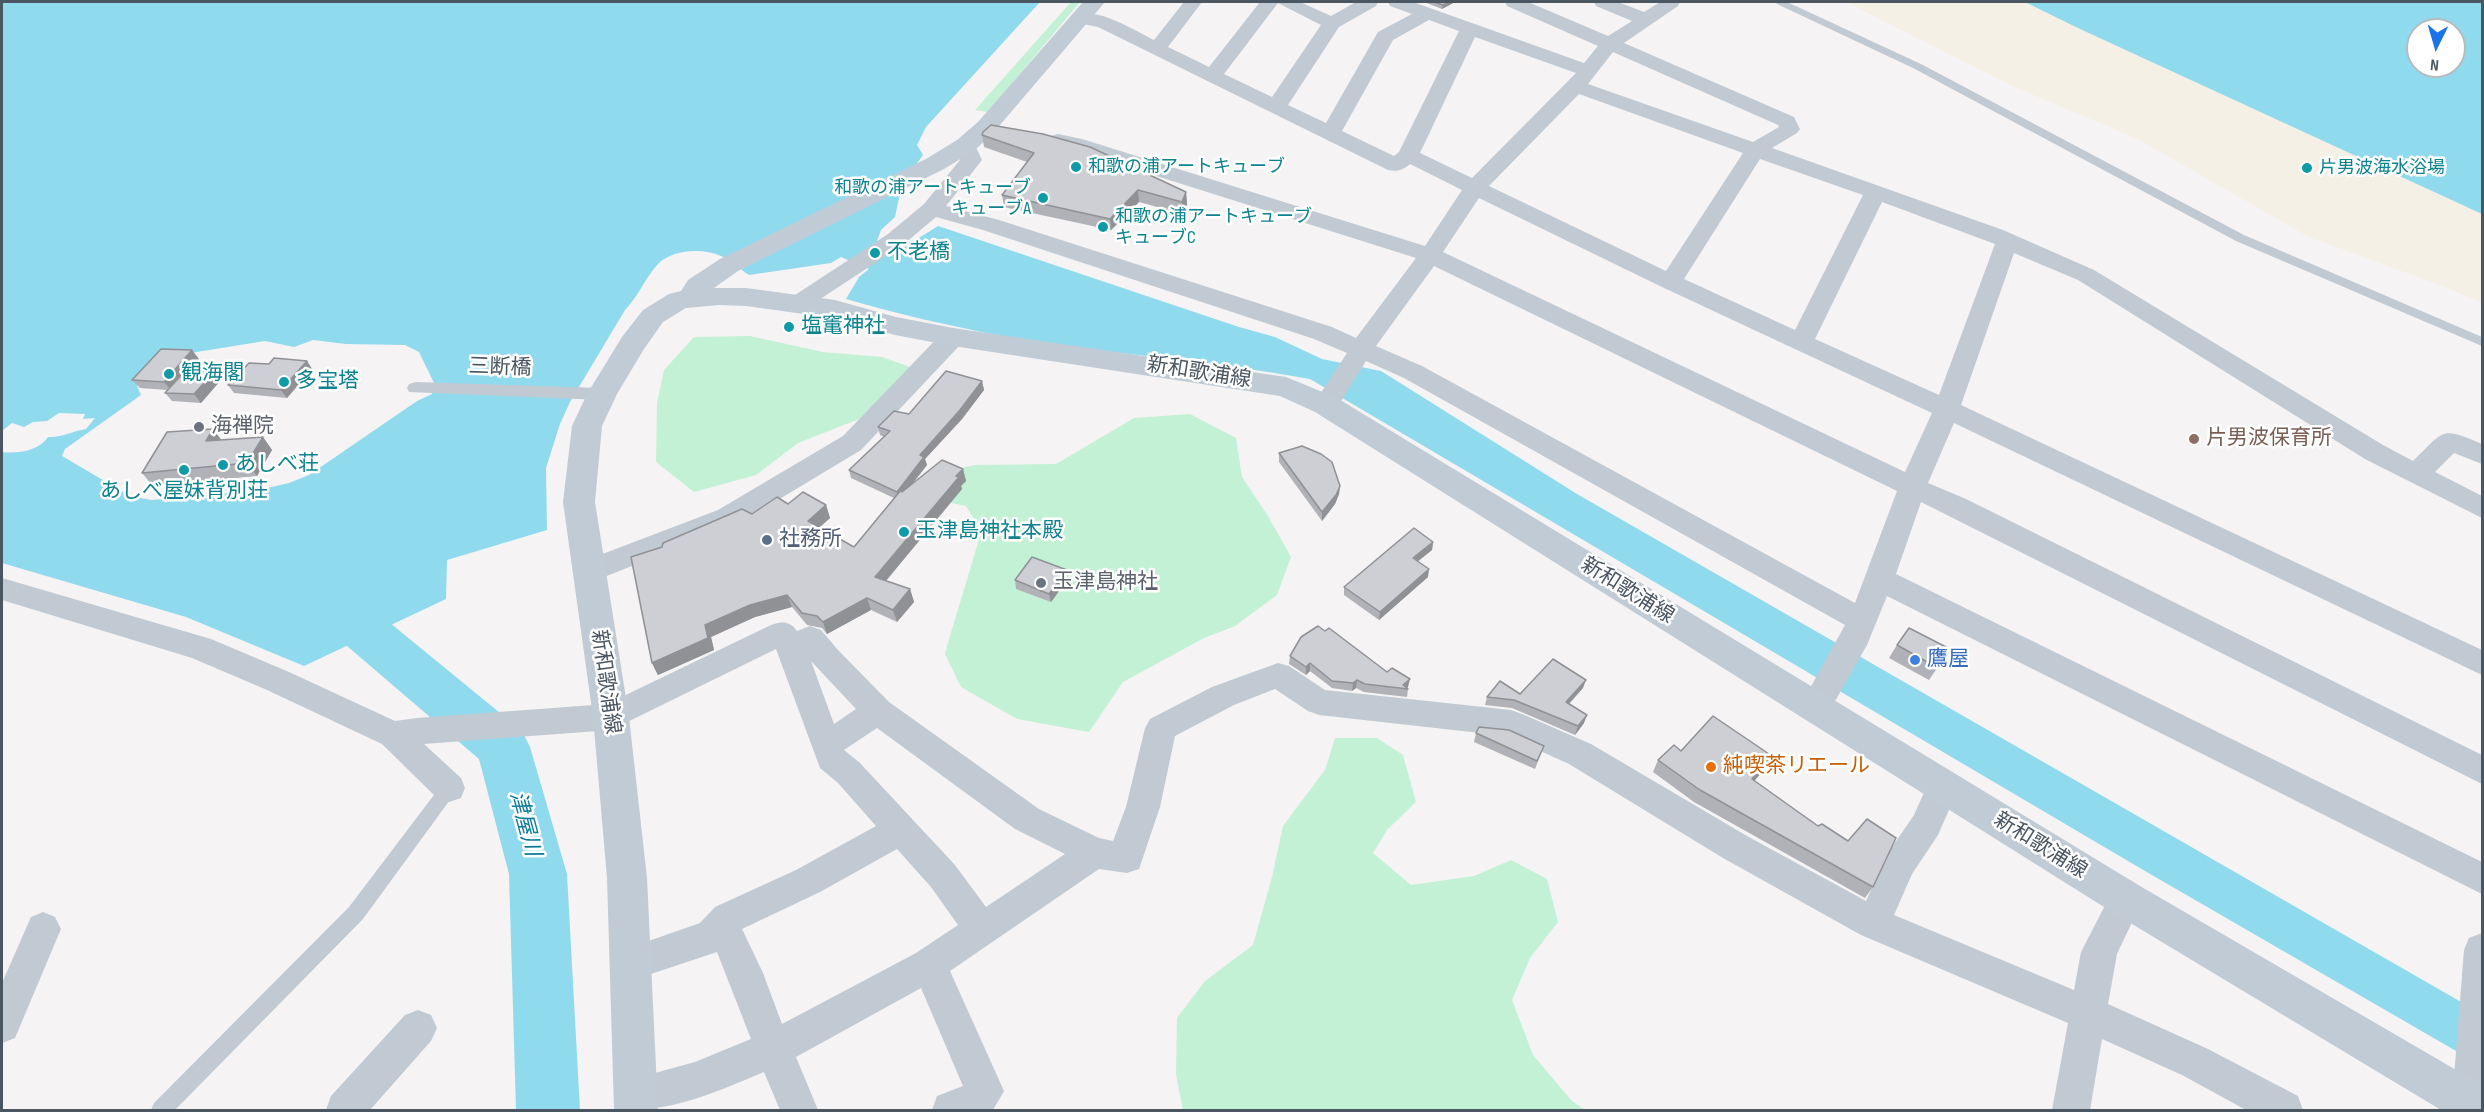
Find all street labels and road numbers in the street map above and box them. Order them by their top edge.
street label: 新和歌浦線 [1145,352,1253,394]
street label: 三断橋 [468,354,532,382]
street label: 新和歌浦線 [1576,552,1678,630]
street label: 新和歌浦線 [585,628,625,736]
street label: 新和歌浦線 [1989,807,2091,885]

